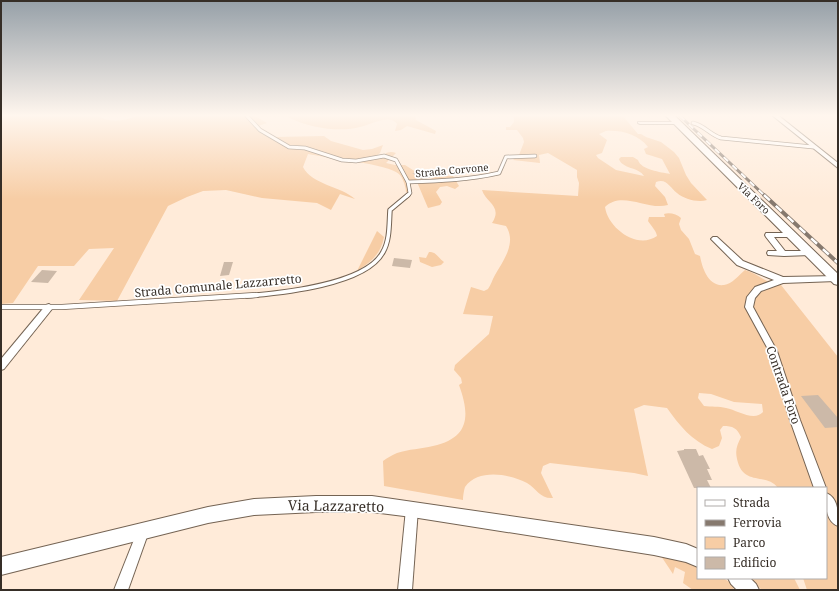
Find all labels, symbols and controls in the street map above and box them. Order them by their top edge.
street label: Strada Corvone [415,160,489,180]
street label: Via Foro [735,179,773,217]
street label: Strada Comunale Lazzarretto [134,270,302,301]
street label: Contrada Foro [762,343,805,426]
legend [697,487,827,579]
text: Strada [733,494,770,511]
street label: Via Lazzaretto [288,495,384,516]
text: Ferrovia [733,514,782,531]
text: Parco [733,534,766,551]
text: Edificio [733,554,776,571]

